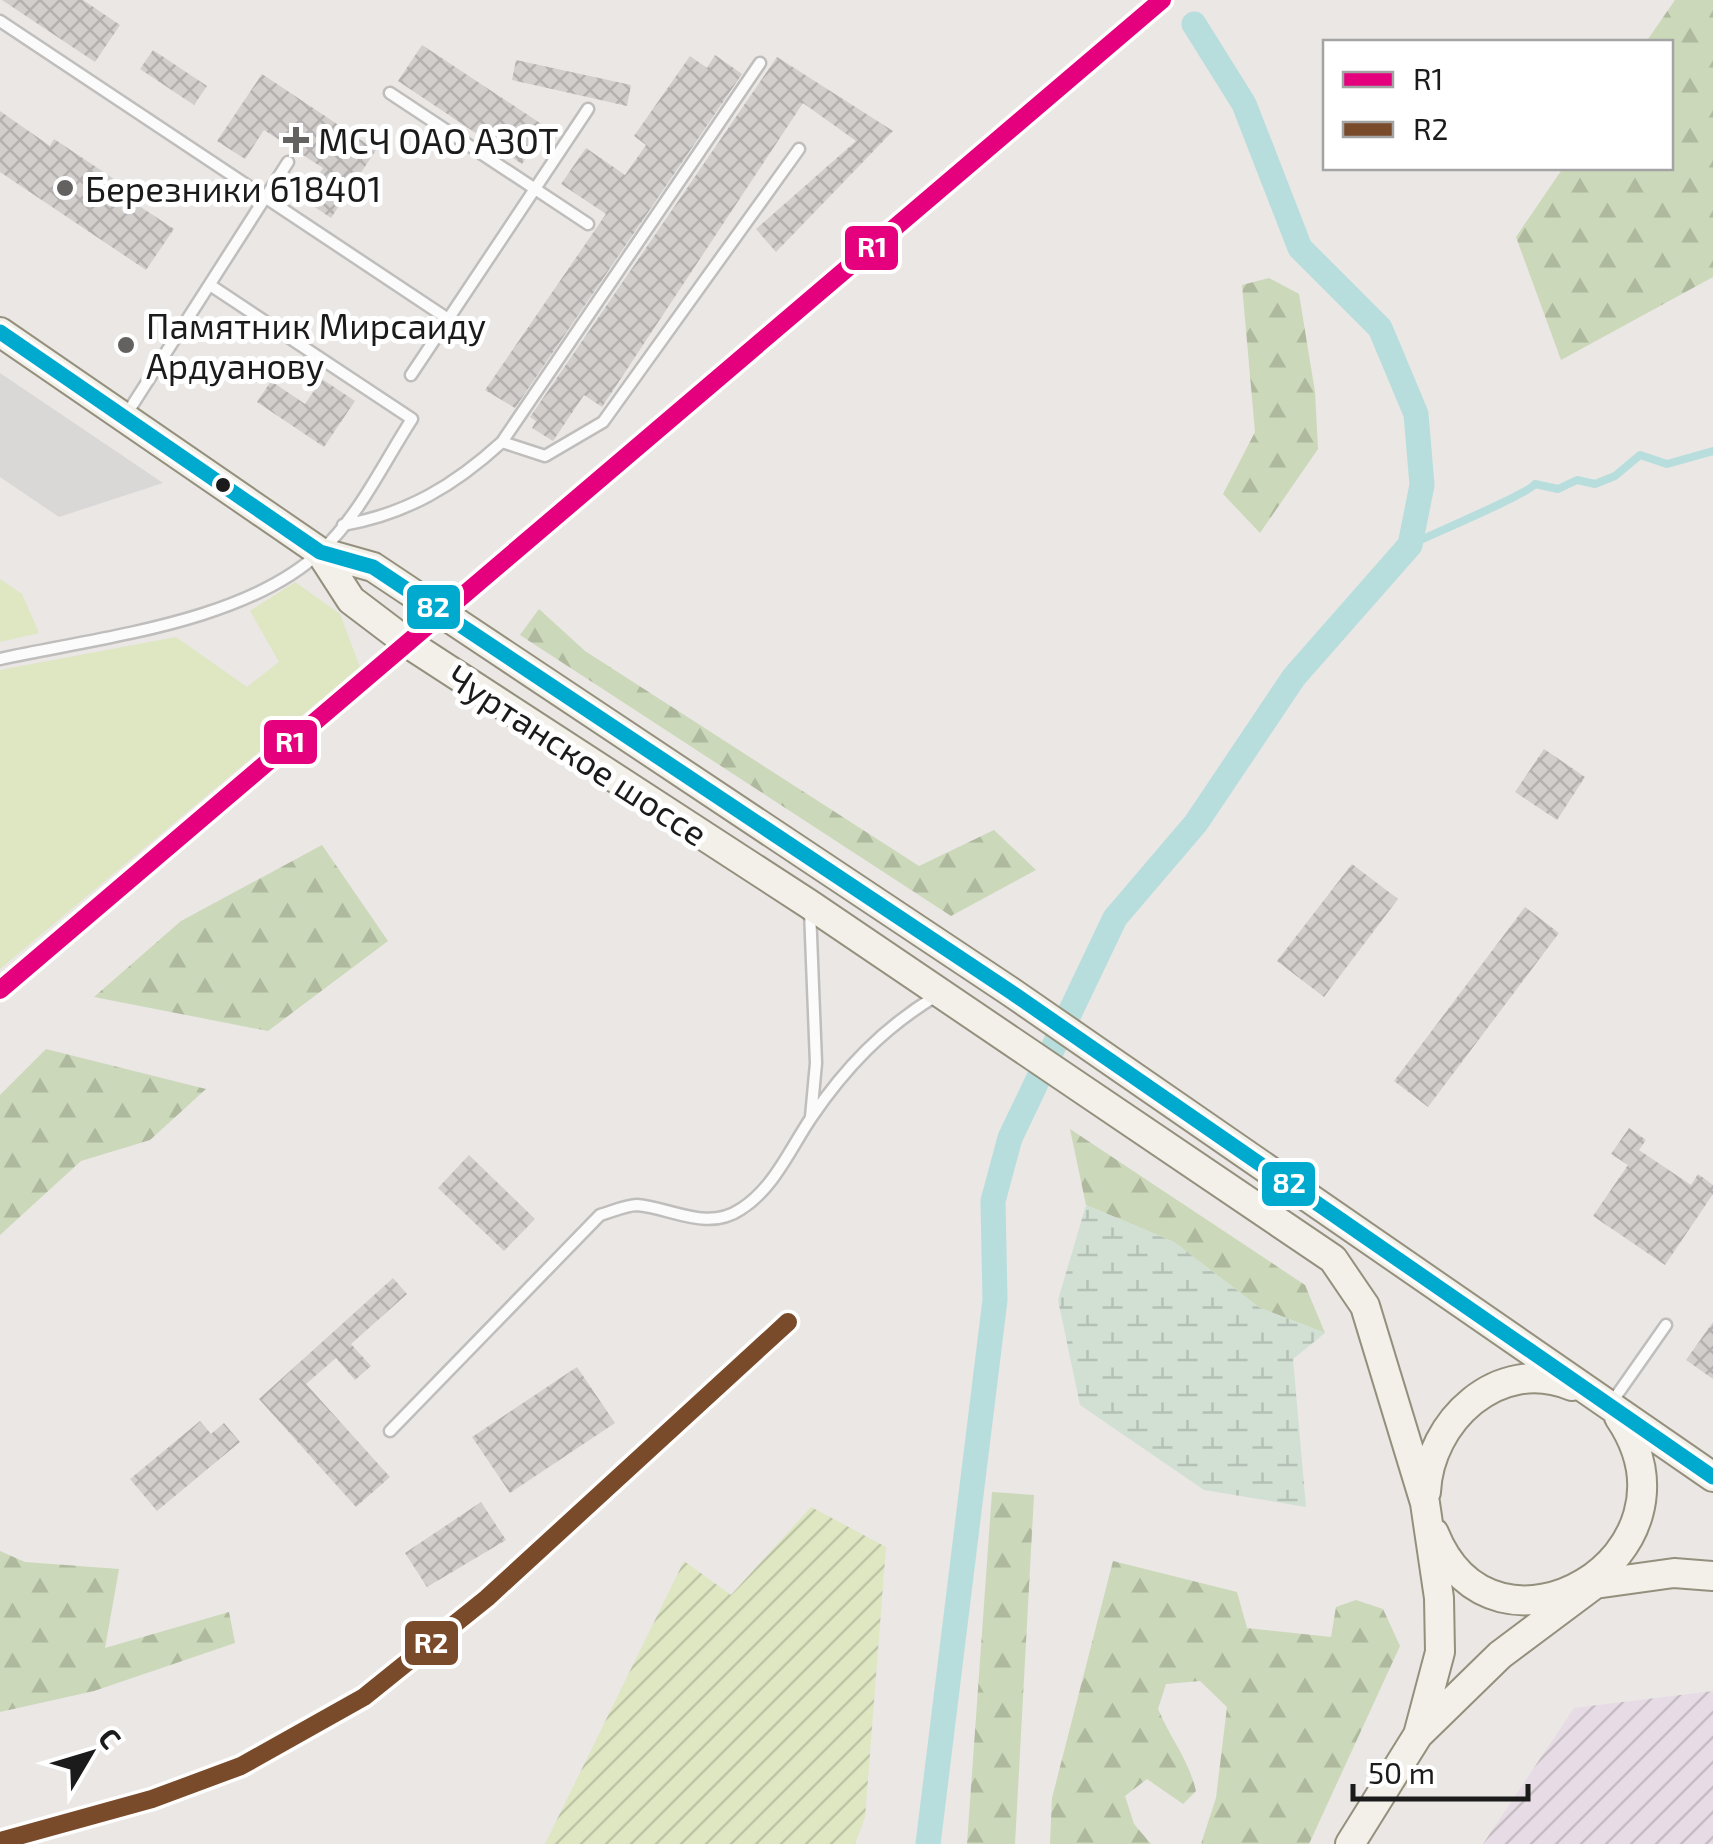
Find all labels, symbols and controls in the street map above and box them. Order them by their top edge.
legend [1323,40,1673,170]
text: R1 [1413,60,1443,96]
text: R2 [1413,110,1448,146]
place label: МСЧ ОАО АЗОТ [318,119,559,161]
marker: МСЧ ОАО АЗОТ [283,127,309,153]
place label: Березники 618401 [85,167,381,209]
marker: Березники 618401 [54,177,76,199]
line badge: R1 [843,224,900,272]
text: R1 [857,229,887,263]
place label: Памятник Мирсаиду Ардуанову [146,304,486,387]
marker: Памятник Мирсаиду Ардуанову [115,334,137,356]
unlabelled marker [213,475,233,495]
line badge: 82 [405,583,462,631]
text: 82 [416,589,450,623]
street label: Чуртанское шоссе [440,654,716,854]
line badge: R1 [262,718,319,766]
text: R1 [275,724,305,758]
line badge: 82 [1260,1160,1317,1208]
text: 82 [1272,1165,1306,1199]
line badge: R2 [403,1619,460,1667]
text: R2 [414,1625,448,1659]
north arrow [40,1704,140,1804]
text: С [92,1721,129,1755]
scale bar [1353,1739,1528,1801]
text: 50 m [1368,1754,1435,1790]

